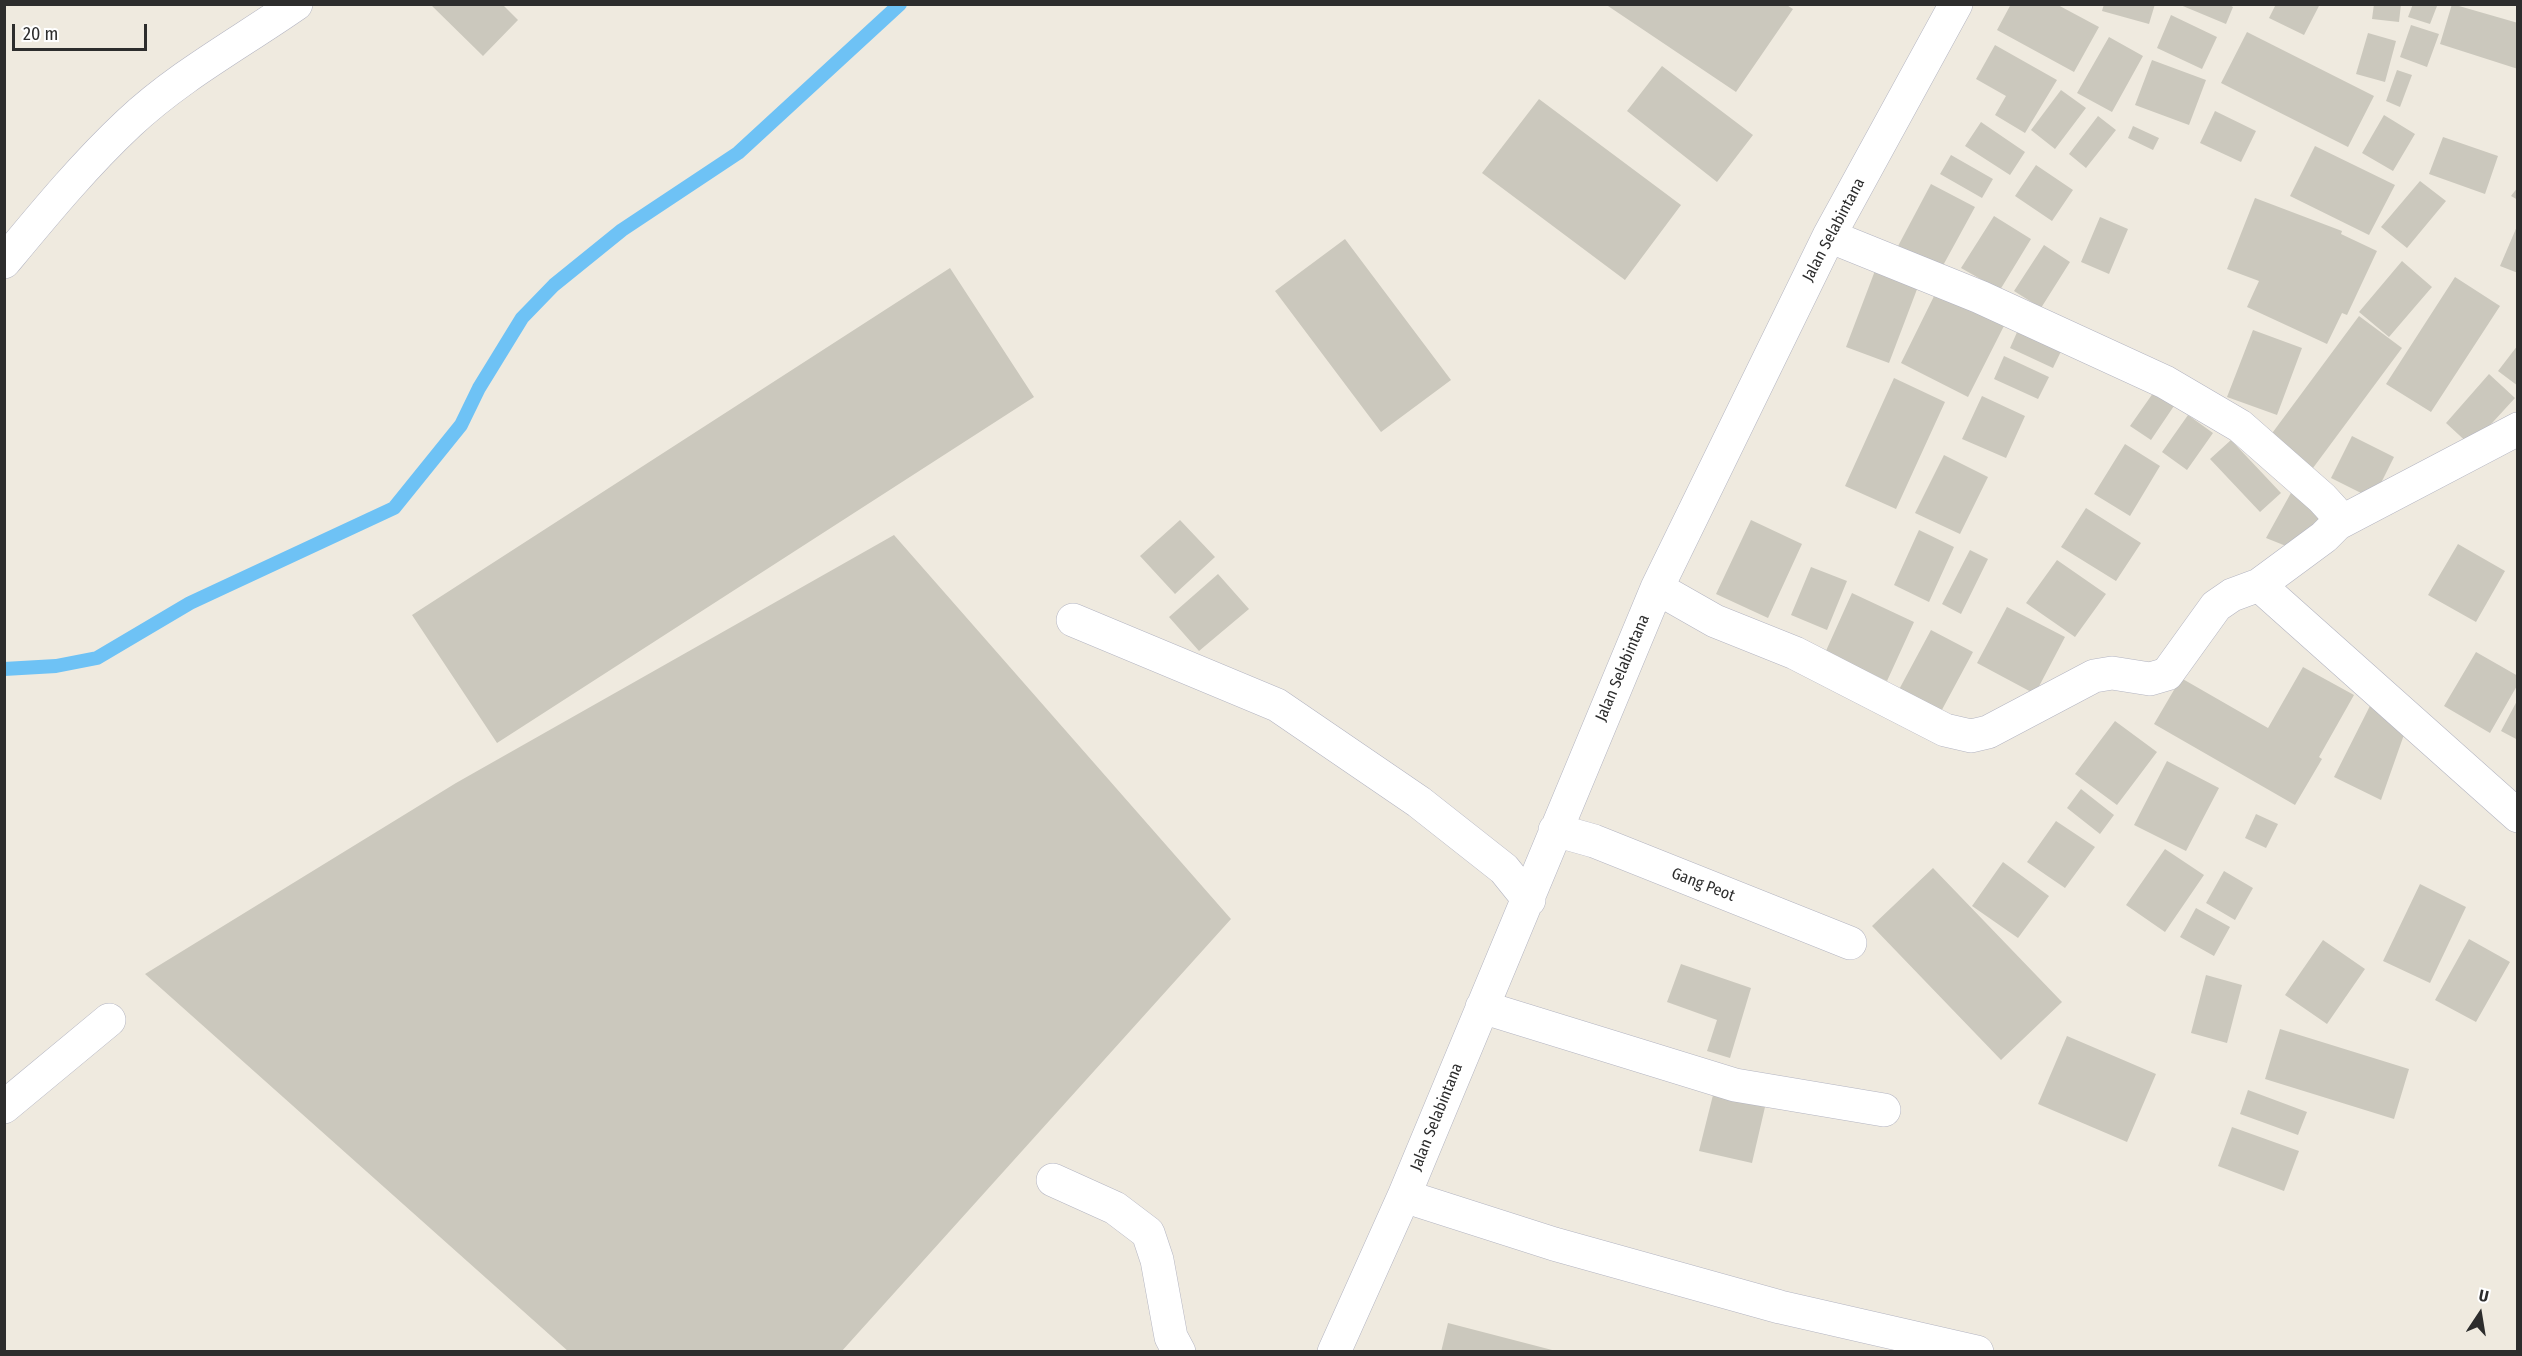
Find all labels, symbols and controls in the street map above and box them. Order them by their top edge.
scale bar [15,12,150,50]
text: 20 m [23,23,58,45]
street label: Jalan Selabintana [1799,175,1869,285]
street label: Jalan Selabintana [1592,612,1654,724]
street label: Gang Peot [1669,864,1737,906]
street label: Jalan Selabintana [1407,1060,1467,1174]
north arrow [2450,1284,2510,1344]
text: U [2477,1286,2490,1306]

